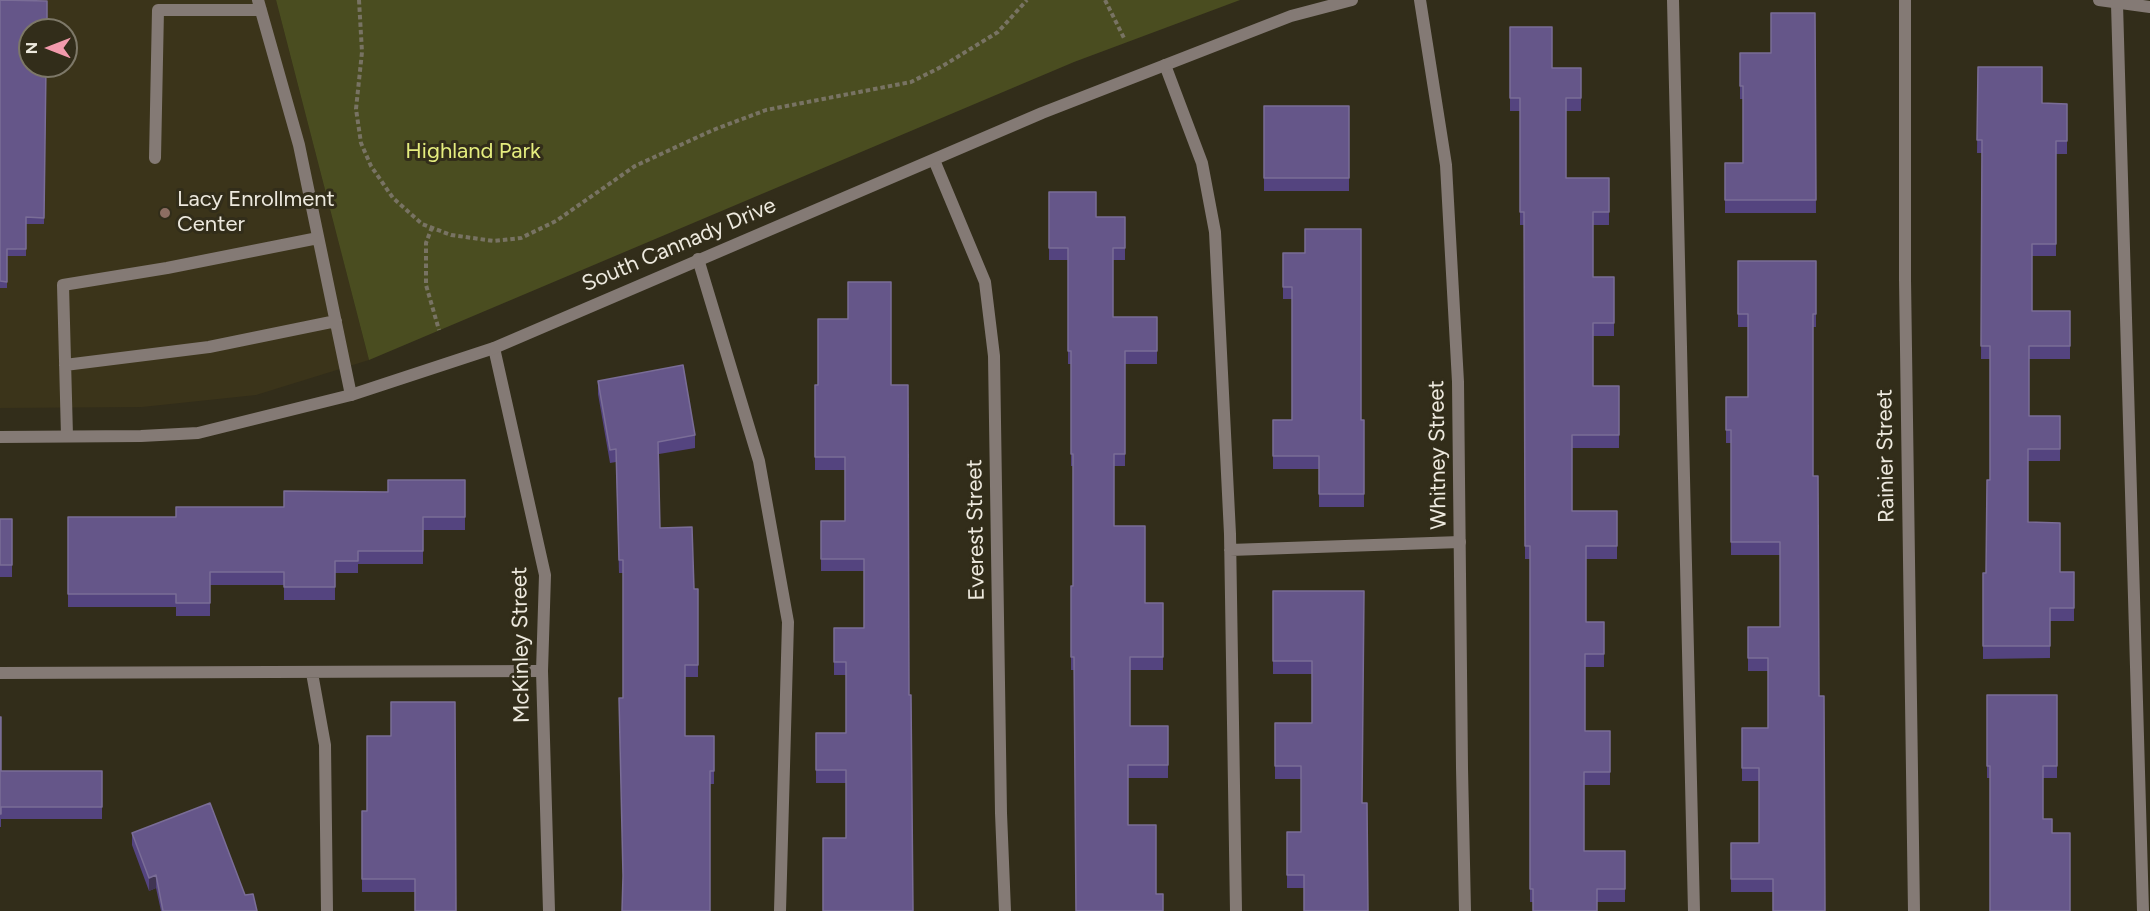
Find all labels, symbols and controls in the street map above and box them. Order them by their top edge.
north arrow [18,18,78,78]
text: N [22,42,41,54]
park label: Highland Park [405,139,541,165]
place label: Lacy Enrollment Center [177,187,335,238]
street label: South Cannady Drive [578,192,780,298]
marker: Lacy Enrollment Center [158,206,172,220]
street label: Whitney Street [1423,380,1453,530]
street label: Rainier Street [1872,389,1900,523]
street label: Everest Street [962,459,990,601]
street label: McKinley Street [506,567,536,723]

